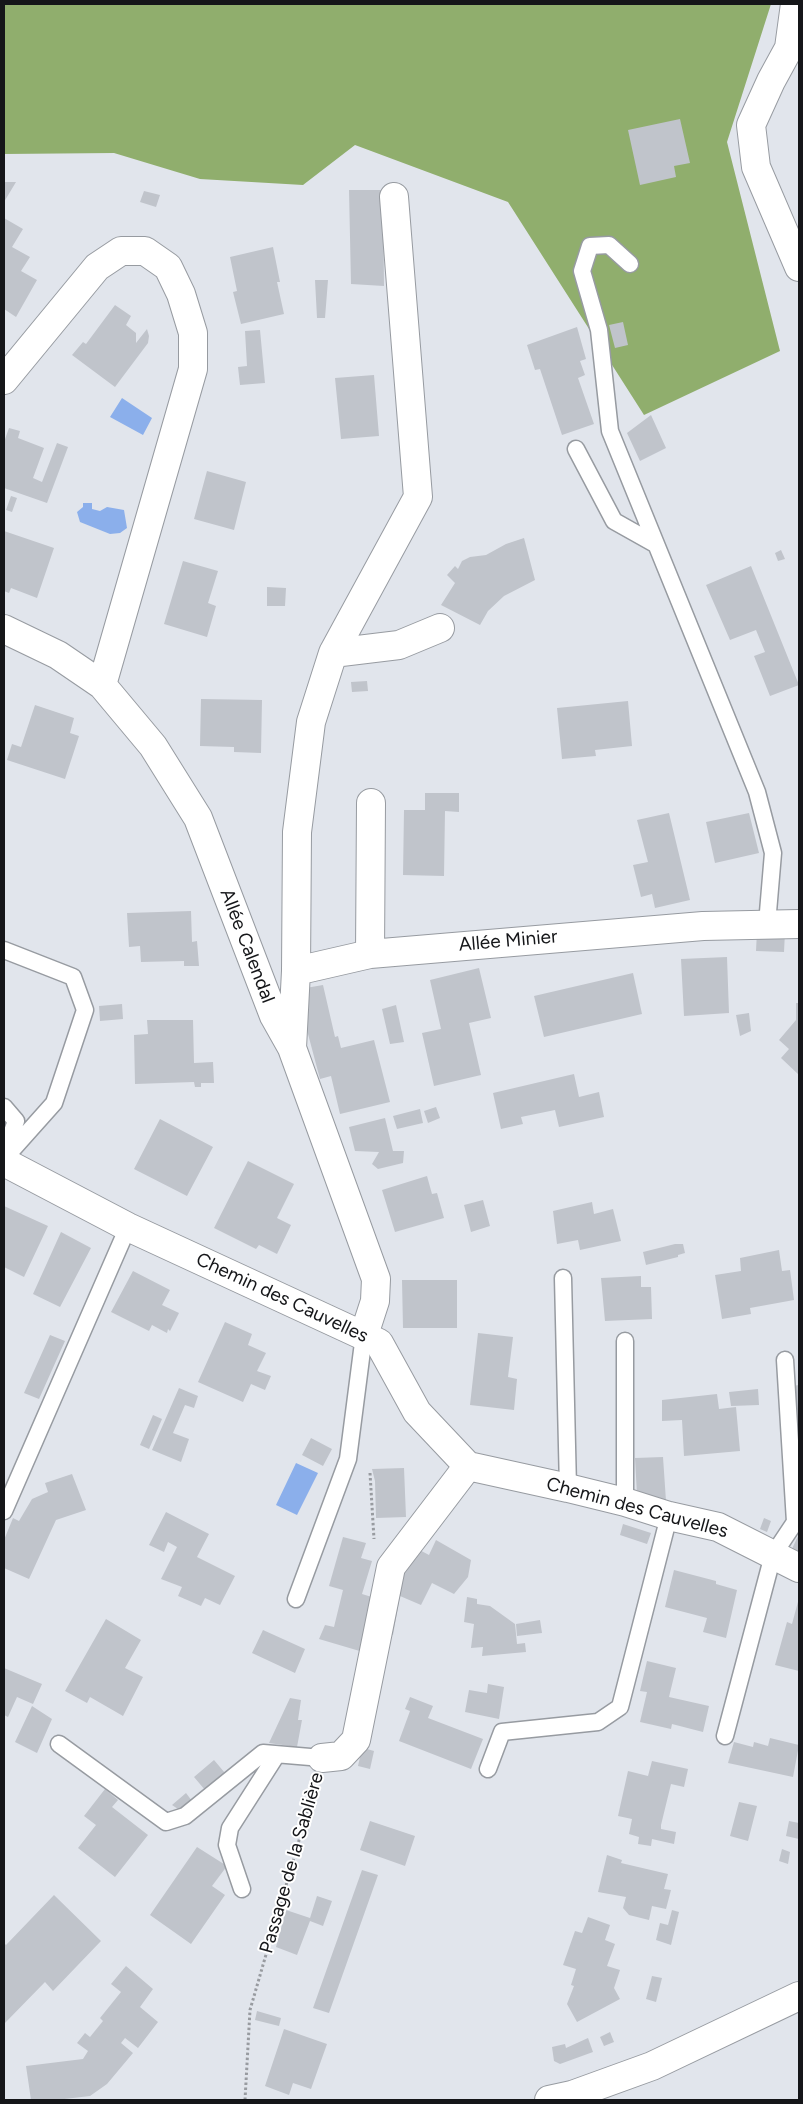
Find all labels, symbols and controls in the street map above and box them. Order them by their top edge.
street label: Allée Calendal [215,886,279,1006]
street label: Allée Minier [458,925,558,957]
street label: Chemin des Cauvelles [192,1248,372,1348]
street label: Chemin des Cauvelles [544,1473,730,1543]
street label: Passage de la Sablière [255,1770,329,1956]

